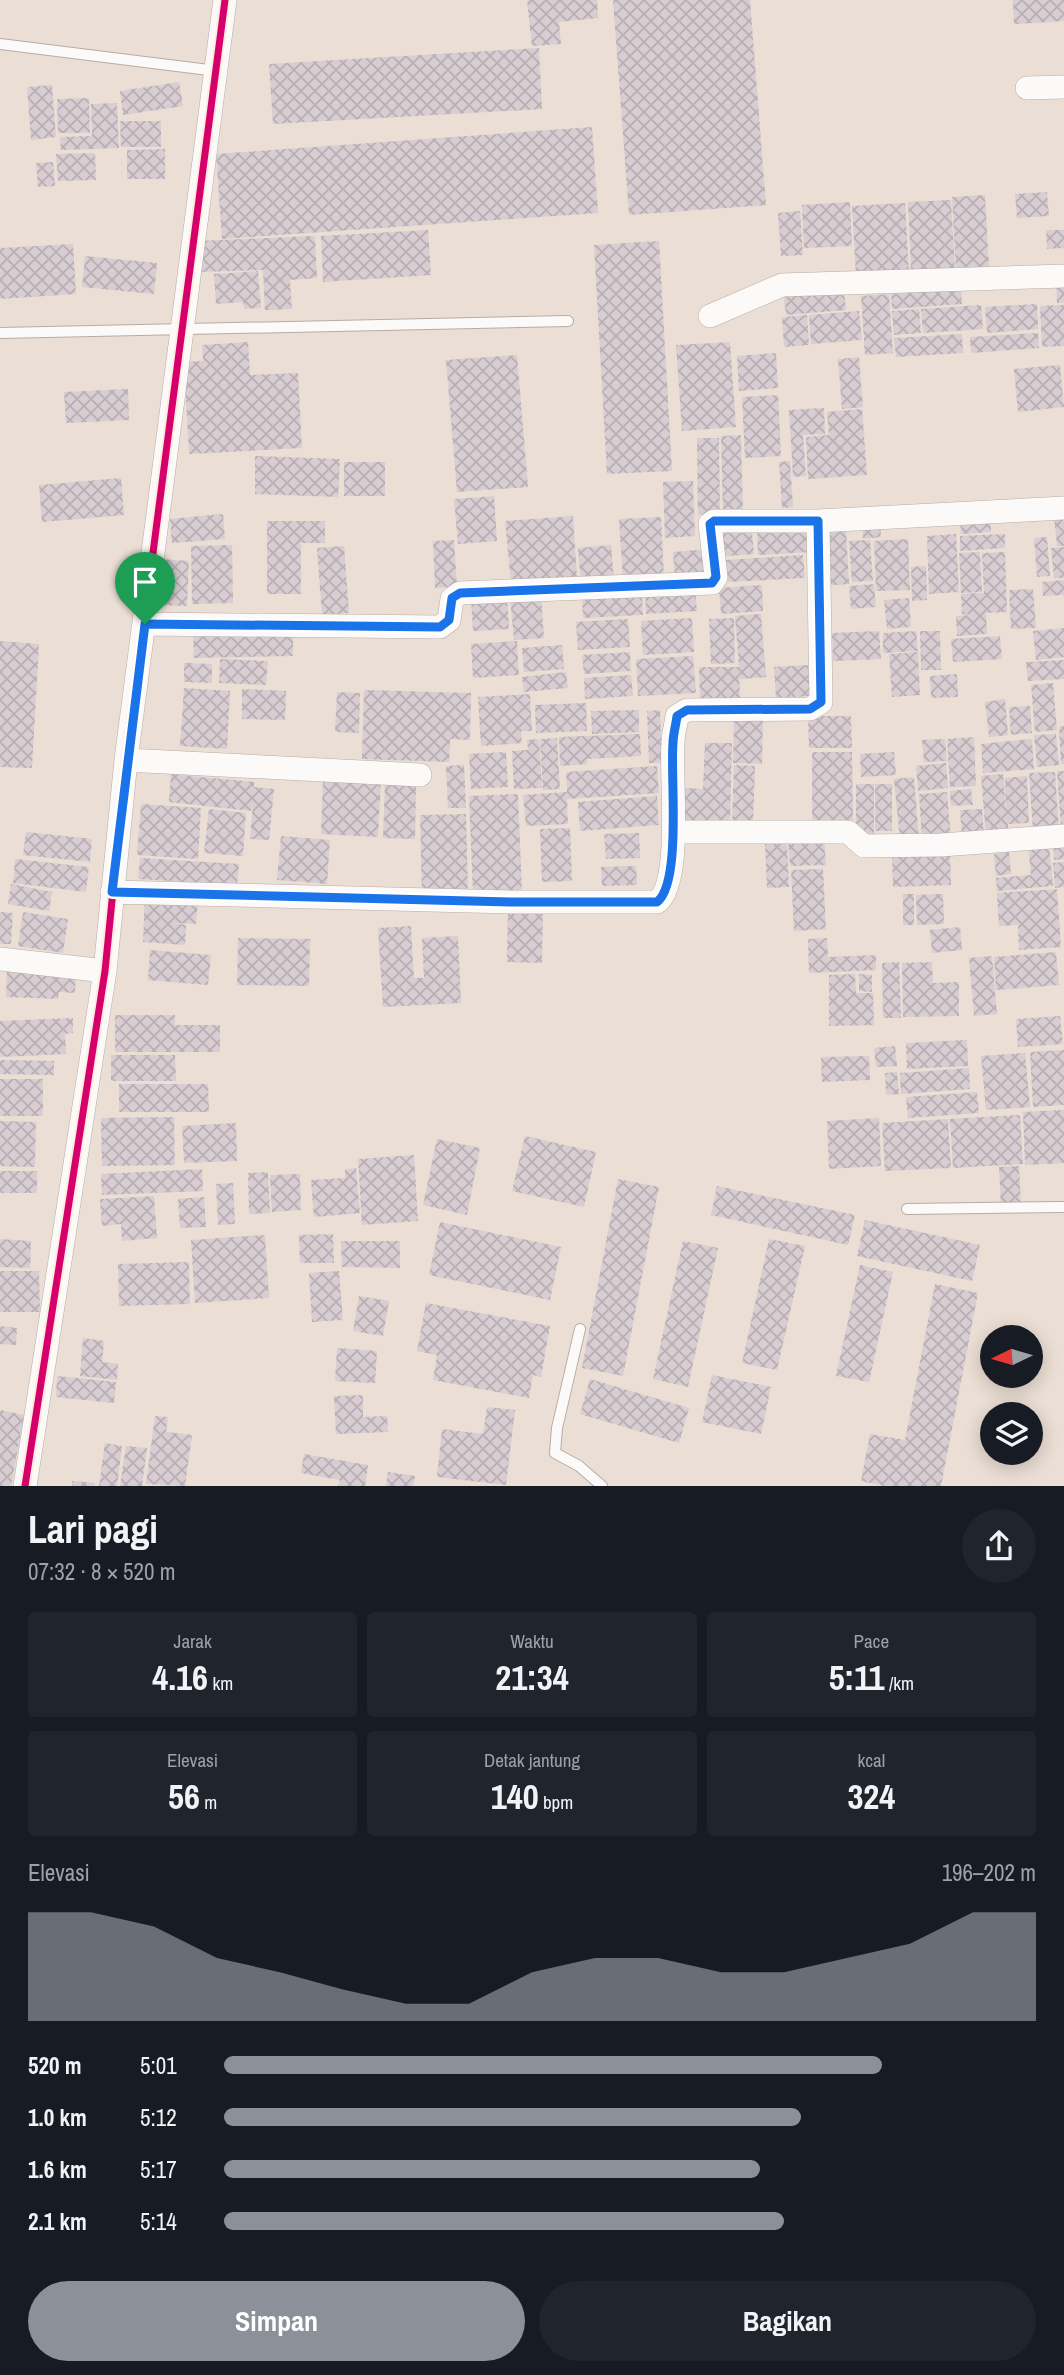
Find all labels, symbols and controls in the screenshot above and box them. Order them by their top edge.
pin [115,552,175,624]
icon: arrive [126,563,164,601]
north arrow [980,1325,1043,1388]
map controls [980,1325,1043,1465]
button: layers [980,1402,1043,1465]
text: Lari pagi [28,1504,158,1555]
button: share [962,1509,1036,1583]
text: 07:32 · 8 × 520 m [28,1556,175,1587]
text: Jarak [174,1628,212,1654]
text: Waktu [510,1628,554,1654]
text: Pace [854,1628,889,1654]
text: 4.16 [152,1654,208,1701]
text: 21:34 [495,1654,569,1701]
text: 5:11 [829,1654,885,1701]
text: km [208,1670,233,1696]
text: /km [885,1670,914,1696]
text: Elevasi [167,1747,218,1773]
text: Detak jantung [484,1747,580,1773]
text: kcal [857,1747,885,1773]
text: 56 [168,1773,200,1820]
text: 140 [491,1773,539,1820]
text: 324 [847,1773,895,1820]
text: m [200,1789,217,1815]
text: bpm [539,1789,573,1815]
text: Elevasi [28,1857,90,1888]
text: 196–202 m [942,1857,1036,1888]
text: 520 m [28,2050,81,2081]
text: 5:01 [140,2050,177,2081]
text: 1.0 km [28,2102,87,2133]
text: 5:12 [140,2102,177,2133]
text: 1.6 km [28,2154,87,2185]
text: 5:17 [140,2154,177,2185]
text: 2.1 km [28,2206,87,2237]
text: 5:14 [140,2206,177,2237]
button: Simpan [28,2281,525,2361]
button: Bagikan [539,2281,1036,2361]

